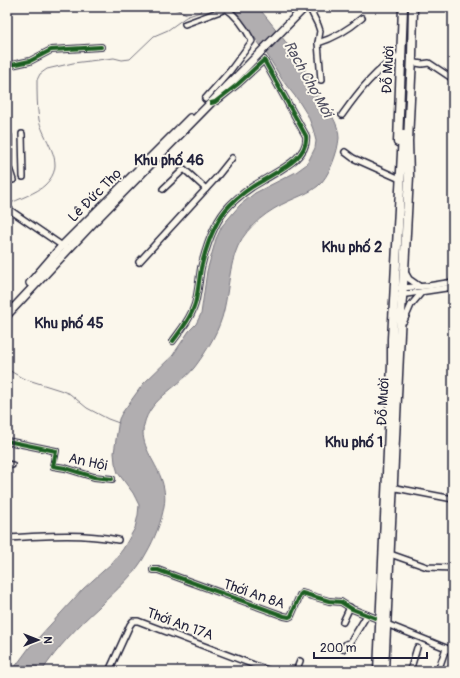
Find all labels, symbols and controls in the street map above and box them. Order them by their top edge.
water label: Rạch Chợ Mới [279,38,338,122]
street label: Đỗ Mười [377,45,398,94]
district label: Khu phố 46 [134,151,204,170]
street label: Lê Đức Thọ [64,164,126,226]
district label: Khu phố 2 [322,238,382,257]
district label: Khu phố 45 [34,314,104,333]
street label: Đỗ Mười [372,377,393,426]
district label: Khu phố 1 [325,433,383,452]
street label: An Hội [67,450,109,474]
street label: Thới An 8A [221,576,287,612]
street label: Thới An 17A [144,604,216,644]
north arrow [18,620,58,660]
scale bar [314,634,427,660]
text: N [41,636,54,644]
text: 200 m [320,641,357,656]

